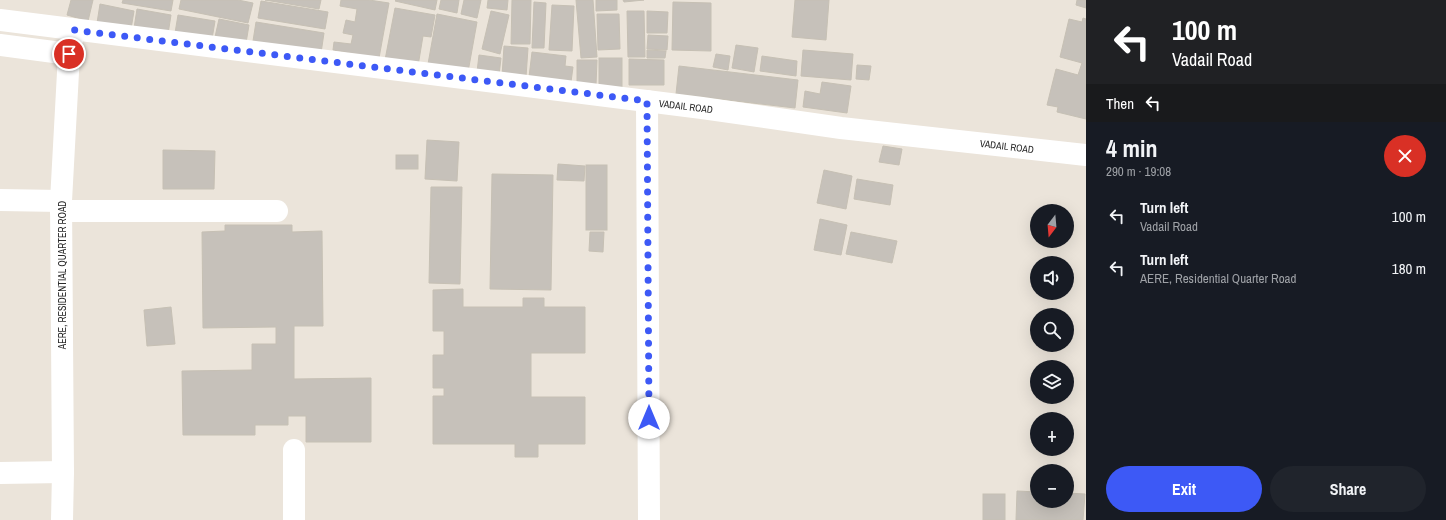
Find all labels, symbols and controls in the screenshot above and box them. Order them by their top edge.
text: 100 m [1172,11,1237,49]
icon: left [1106,16,1158,68]
pin [52,37,86,71]
icon: arrive [58,43,80,65]
text: Vadail Road [1172,47,1252,72]
icon: left [1142,92,1164,114]
text: Then [1106,93,1134,114]
street label: VADAIL ROAD [658,97,714,116]
text: 4 min [1106,132,1157,164]
button: close [1384,135,1426,177]
street label: VADAIL ROAD [979,137,1035,156]
text: 290 m · 19:08 [1106,163,1171,180]
text: Turn left [1140,197,1188,218]
street label: AERE, RESIDENTIAL QUARTER ROAD [56,201,69,350]
north arrow [1030,204,1074,248]
map controls [1030,204,1074,508]
icon: left [1106,205,1128,227]
text: 100 m [1392,206,1426,227]
text: Vadail Road [1140,218,1198,235]
text: Turn left [1140,249,1188,270]
button: sound [1030,256,1074,300]
icon: left [1106,257,1128,279]
text: 180 m [1392,258,1426,279]
text: AERE, Residential Quarter Road [1140,270,1296,287]
button: search [1030,308,1074,352]
button: layers [1030,360,1074,404]
position arrow [628,397,670,439]
button: + [1030,412,1074,456]
button: − [1030,464,1074,508]
button: Exit [1106,466,1262,512]
button: Share [1270,466,1426,512]

